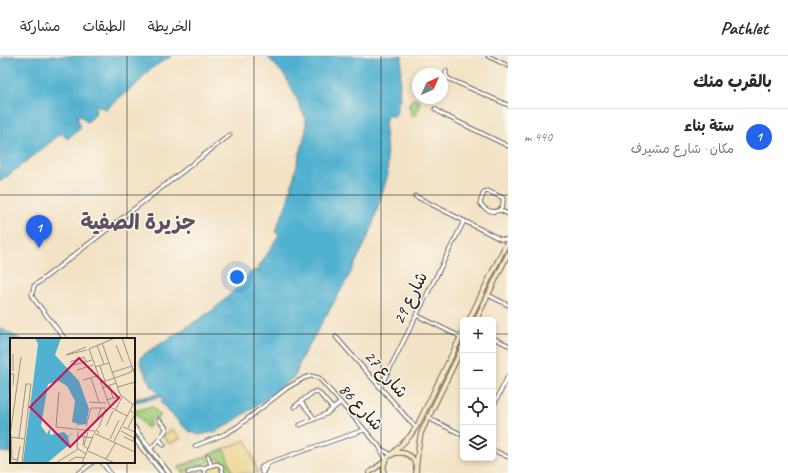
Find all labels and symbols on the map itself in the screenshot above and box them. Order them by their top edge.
north arrow [412,68,448,104]
district label: جزيرة الصفية [80,209,196,235]
pin: 1 [26,215,52,248]
your location [227,267,247,287]
street label: شارع 29 [388,268,433,328]
inset map [10,338,135,463]
street label: شارع 27 [359,346,412,403]
street label: شارع 86 [334,379,388,436]

